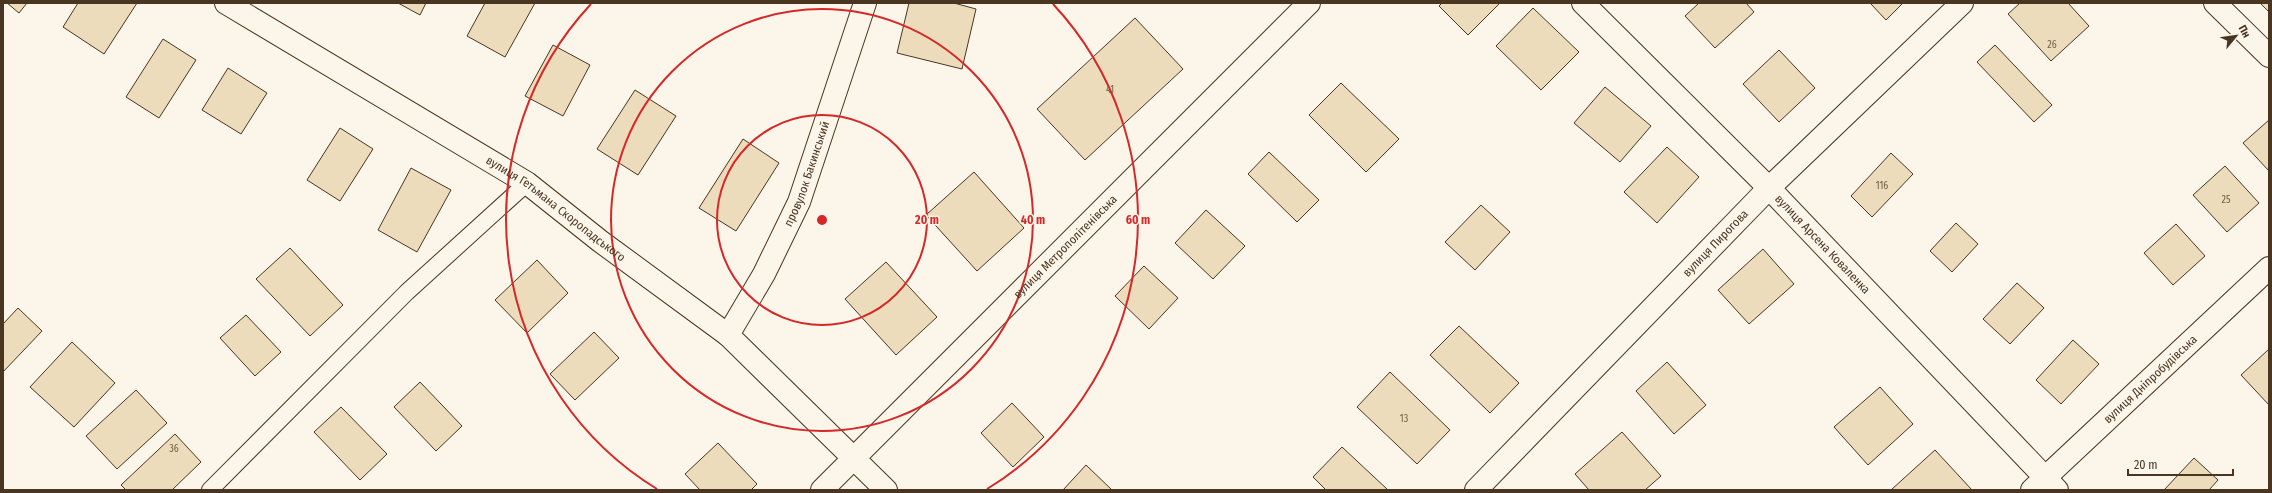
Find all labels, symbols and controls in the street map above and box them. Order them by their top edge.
north arrow [2216,16,2256,56]
text: Пн [2236,23,2253,40]
house number: 26 [2047,39,2057,51]
house number: 41 [1106,84,1114,96]
street label: провулок Бакинський [781,119,832,229]
street label: вулиця Гетьмана Скоропадського [483,153,628,264]
house number: 116 [1876,180,1888,192]
street label: вулиця Метрополітенівська [1011,192,1120,301]
street label: вулиця Арсена Коваленка [1772,192,1873,297]
house number: 25 [2222,194,2231,206]
street label: вулиця Пирогова [1680,207,1751,279]
centre of rings [815,213,829,227]
text: 20 m [914,213,939,227]
text: 40 m [1021,213,1045,227]
text: 60 m [1126,213,1150,227]
street label: вулиця Дніпробудівська [2101,332,2200,426]
house number: 13 [1400,413,1409,425]
house number: 36 [169,443,179,455]
scale bar [2128,451,2233,477]
text: 20 m [2134,458,2158,472]

